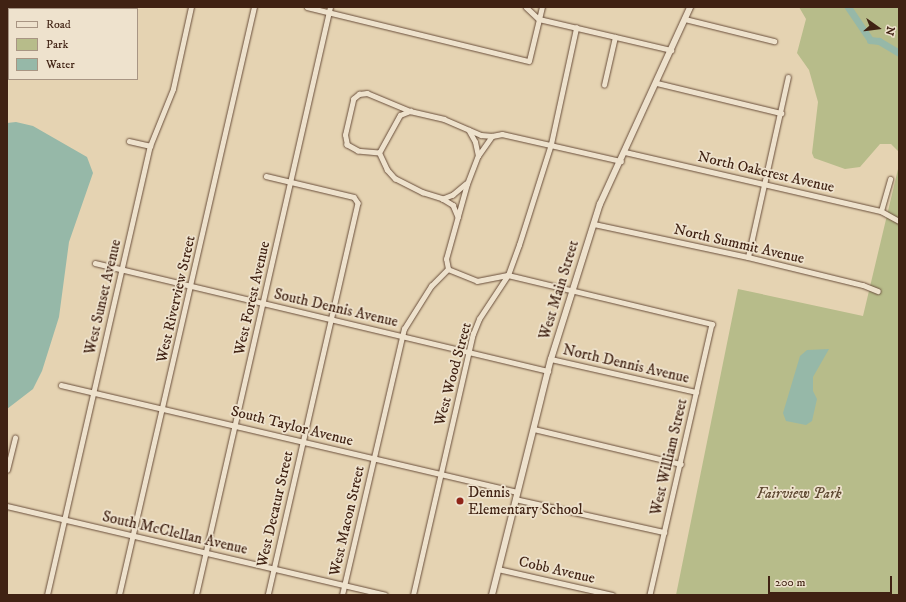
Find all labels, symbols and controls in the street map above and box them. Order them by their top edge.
legend [8,8,138,80]
north arrow [858,8,898,48]
text: Road [46,17,71,32]
text: N [882,25,898,37]
text: Park [46,37,68,52]
text: Water [46,57,75,72]
street label: North Oakcrest Avenue [696,148,836,196]
street label: North Summit Avenue [672,220,806,268]
street label: West Riverview Street [153,234,199,364]
street label: West Sunset Avenue [81,238,125,356]
street label: West Main Street [535,238,583,342]
street label: West Forest Avenue [230,239,274,357]
street label: South Dennis Avenue [272,285,400,331]
street label: West Wood Street [431,320,475,428]
street label: North Dennis Avenue [561,341,691,387]
street label: West William Street [647,397,691,517]
street label: South Taylor Avenue [229,402,355,450]
street label: West Decatur Street [253,449,297,569]
street label: West Macon Street [326,464,368,578]
place label: Dennis Elementary School [468,483,583,518]
park label: Fairview Park [756,485,842,503]
marker: Dennis Elementary School [455,496,465,506]
street label: South McClellan Avenue [101,508,249,558]
street label: Cobb Avenue [517,552,597,588]
scale bar [770,568,894,594]
text: 200 m [775,575,805,590]

